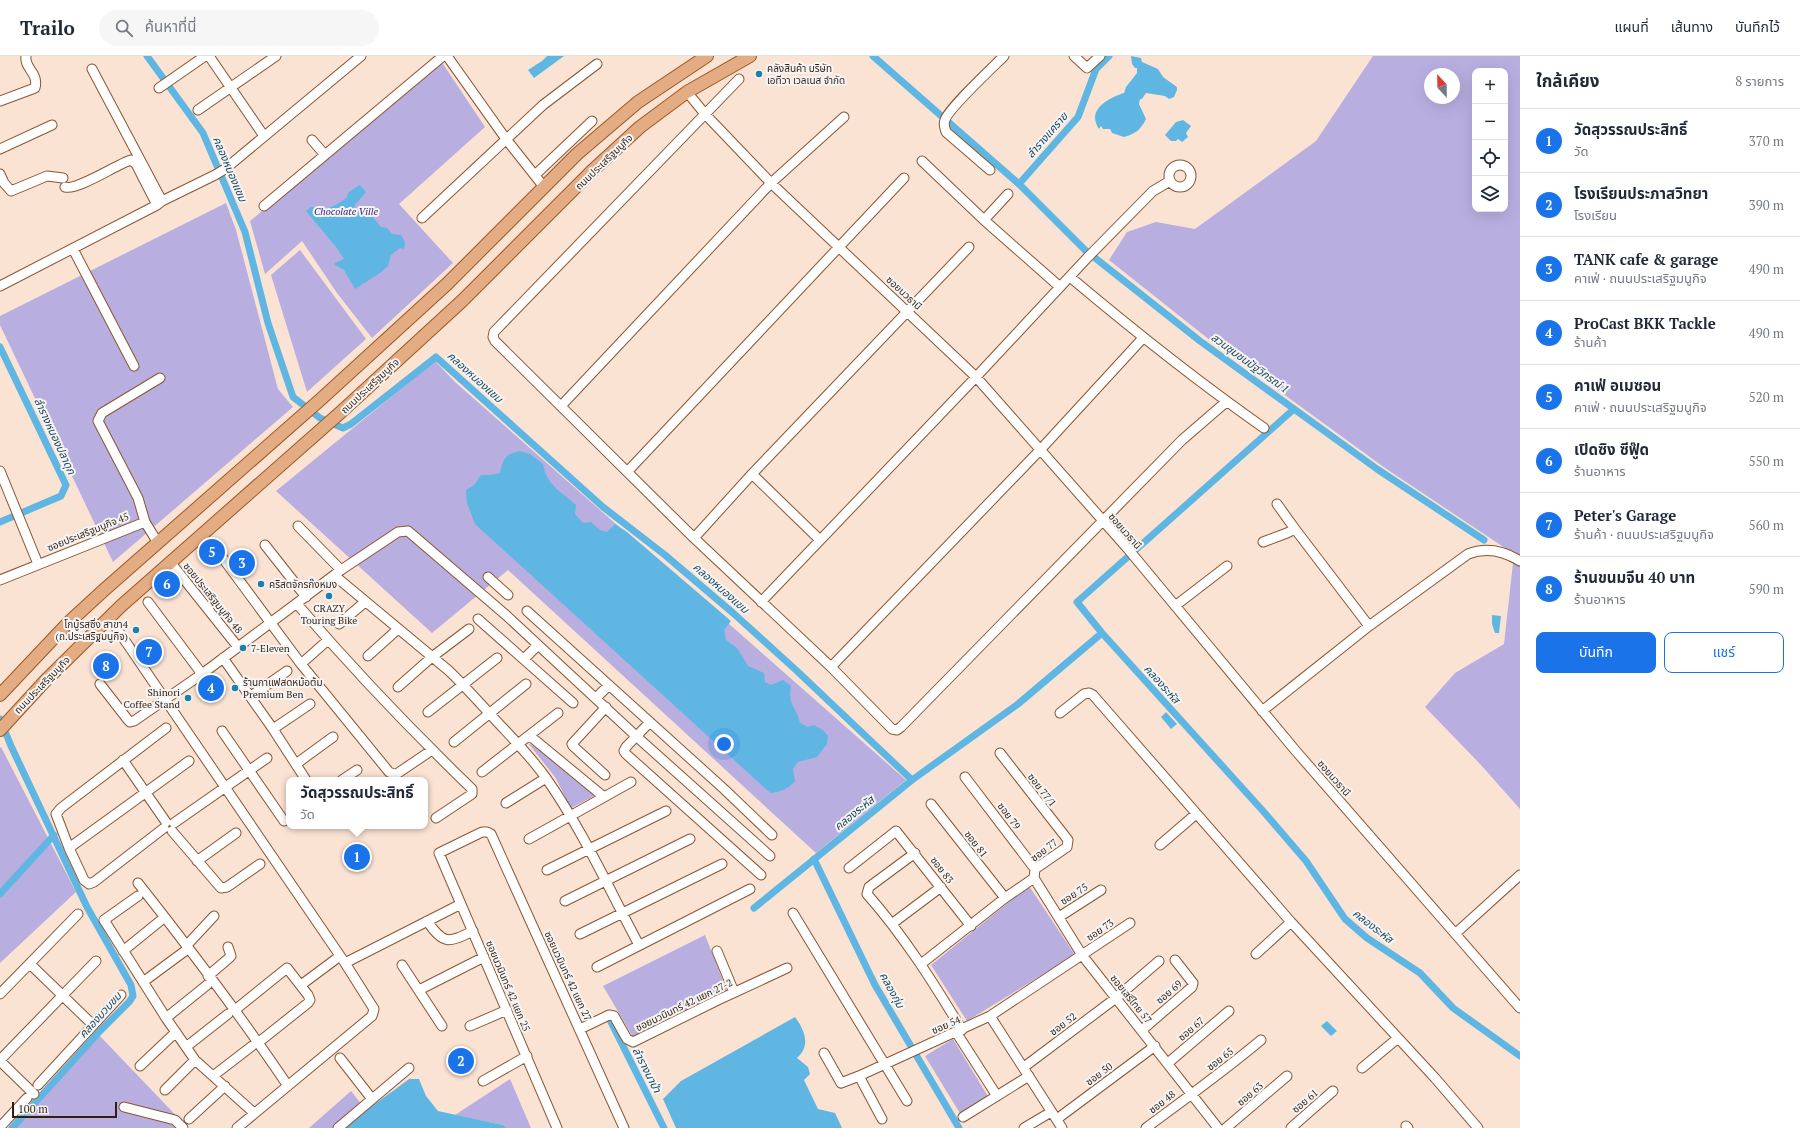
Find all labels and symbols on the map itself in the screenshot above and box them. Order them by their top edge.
place label: คลังสินค้า บริษัท เอทีวา เวลเนส จำกัด [767,62,845,87]
north arrow [1424,68,1460,104]
marker: คลังสินค้า บริษัท เอทีวา เวลเนส จำกัด [754,69,764,79]
water label: ลำรางแคราย [1023,108,1072,161]
street label: ถนนประเสริฐมนูกิจ [572,131,636,193]
water label: คลองหนองแขม [210,134,251,205]
park label: Chocolate Ville [314,205,378,218]
street label: ซอยนวธานี [884,273,924,313]
water label: สวนชุมชนปัฐวิกรณ์ 1 [1208,330,1292,396]
water label: คลองหนองแขม [444,349,506,406]
street label: ถนนประเสริฐมนูกิจ [338,356,402,416]
water label: ลำรางหนองปลาดุก [31,396,79,477]
street label: ซอยประเสริฐมนูกิจ 45 [45,510,131,554]
street label: ซอยนวธานี [1106,510,1144,552]
pin: 5 [199,537,225,567]
pin: 3 [229,548,255,578]
street label: ซอยประเสริฐมนูกิจ 48 [181,560,245,636]
water label: คลองหนองแขม [690,560,753,617]
pin: 6 [154,569,180,599]
place label: คริสตจักรก๊งหมง [269,578,337,591]
marker: คริสตจักรก๊งหมง [256,579,266,589]
marker: CRAZY Touring Bike [324,591,334,601]
place label: CRAZY Touring Bike [301,602,357,627]
place label: โกบู้รสซิ่ง สาขา4 (ถ.ประเสริฐมนูกิจ) [56,617,129,643]
marker: โกบู้รสซิ่ง สาขา4 (ถ.ประเสริฐมนูกิจ) [131,625,141,635]
pin: 7 [136,637,162,667]
place label: 7-Eleven [251,642,290,655]
marker: 7-Eleven [238,643,248,653]
pin: 8 [93,651,119,681]
street label: ถนนประเสริฐมนูกิจ [11,653,73,717]
water label: คลองระหัส [1141,662,1184,707]
pin: 4 [198,673,224,703]
place label: ร้านกาแฟสดหม้อต้ม Premium Ben [243,676,323,701]
marker: ร้านกาแฟสดหม้อต้ม Premium Ben [230,683,240,693]
place label: Shinori Coffee Stand [124,686,180,711]
marker: Shinori Coffee Stand [183,693,193,703]
your location [714,734,734,754]
street label: ซอยนวธานี [1315,757,1353,799]
street label: ซอย 77/1 [1025,771,1059,809]
water label: คลองระหัส [831,792,878,833]
street label: ซอย 79 [995,800,1023,832]
street label: ซอย 81 [962,828,990,860]
street label: ซอย 77 [1028,836,1060,864]
pin: 1 [344,842,370,872]
street label: ซอย 83 [928,854,956,886]
street label: ซอย 75 [1058,880,1090,908]
water label: คลองระหัส [1350,906,1397,947]
street label: ซอย 73 [1084,916,1116,944]
street label: ซอยนวมินทร์ 42 แยก 27 [542,929,594,1023]
street label: ซอยนวมินทร์ 42 แยก 25 [483,939,533,1033]
water label: คลองกุ่ม [877,970,908,1011]
street label: ซอยเสรีไทย 57 [1107,972,1155,1026]
street label: ซอยนวมินทร์ 42 แยก 27-2 [633,976,735,1034]
street label: ซอย 69 [1153,977,1185,1007]
water label: คลองบวบขม [76,988,125,1041]
street label: ซอย 52 [1047,1010,1079,1038]
street label: ซอย 54 [929,1013,963,1037]
street label: ซอย 67 [1175,1014,1207,1044]
water label: ลำรางนาป่า [630,1045,665,1095]
street label: ซอย 65 [1204,1045,1236,1073]
pin: 2 [448,1046,474,1076]
street label: ซอย 50 [1083,1060,1115,1088]
street label: ซอย 63 [1234,1079,1266,1109]
street label: ซอย 61 [1289,1086,1321,1116]
street label: ซอย 48 [1146,1088,1178,1116]
scale bar [12,1100,117,1119]

